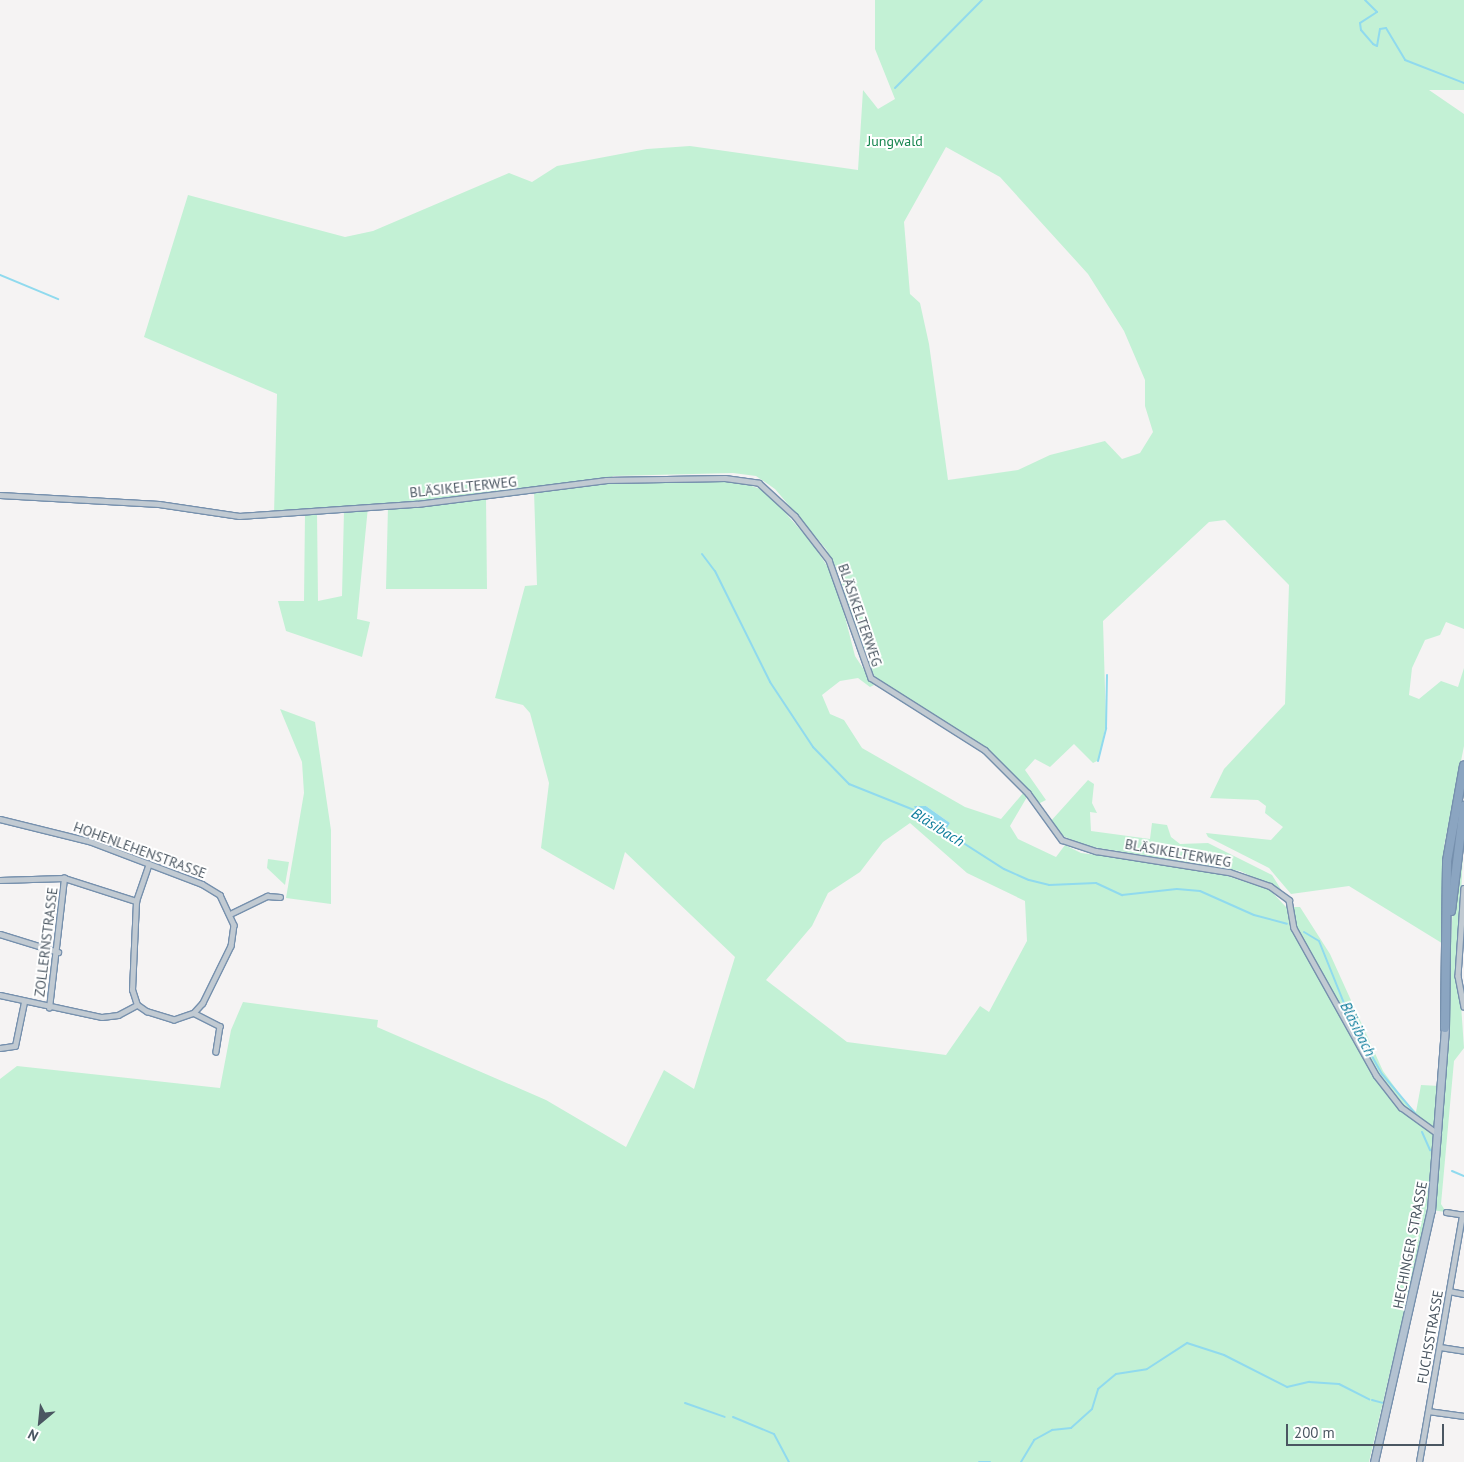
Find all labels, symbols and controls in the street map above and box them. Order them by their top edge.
park label: Jungwald [867,133,923,149]
street label: BLÄSIKELTERWEG [409,473,517,501]
street label: BLÄSIKELTERWEG [835,561,885,669]
water label: Bläsibach [908,804,968,850]
street label: HOHENLEHENSTRASSE [71,818,209,882]
street label: BLÄSIKELTERWEG [1124,835,1232,871]
street label: ZOLLERNSTRASSE [31,886,61,998]
water label: Bläsibach [1337,999,1379,1059]
street label: HECHINGER STRASSE [1389,1180,1431,1310]
street label: FUCHSSTRASSE [1413,1289,1447,1385]
north arrow [15,1397,65,1447]
scale bar [1289,1414,1446,1446]
text: 200 m [1294,1423,1335,1442]
text: N [25,1425,41,1445]

